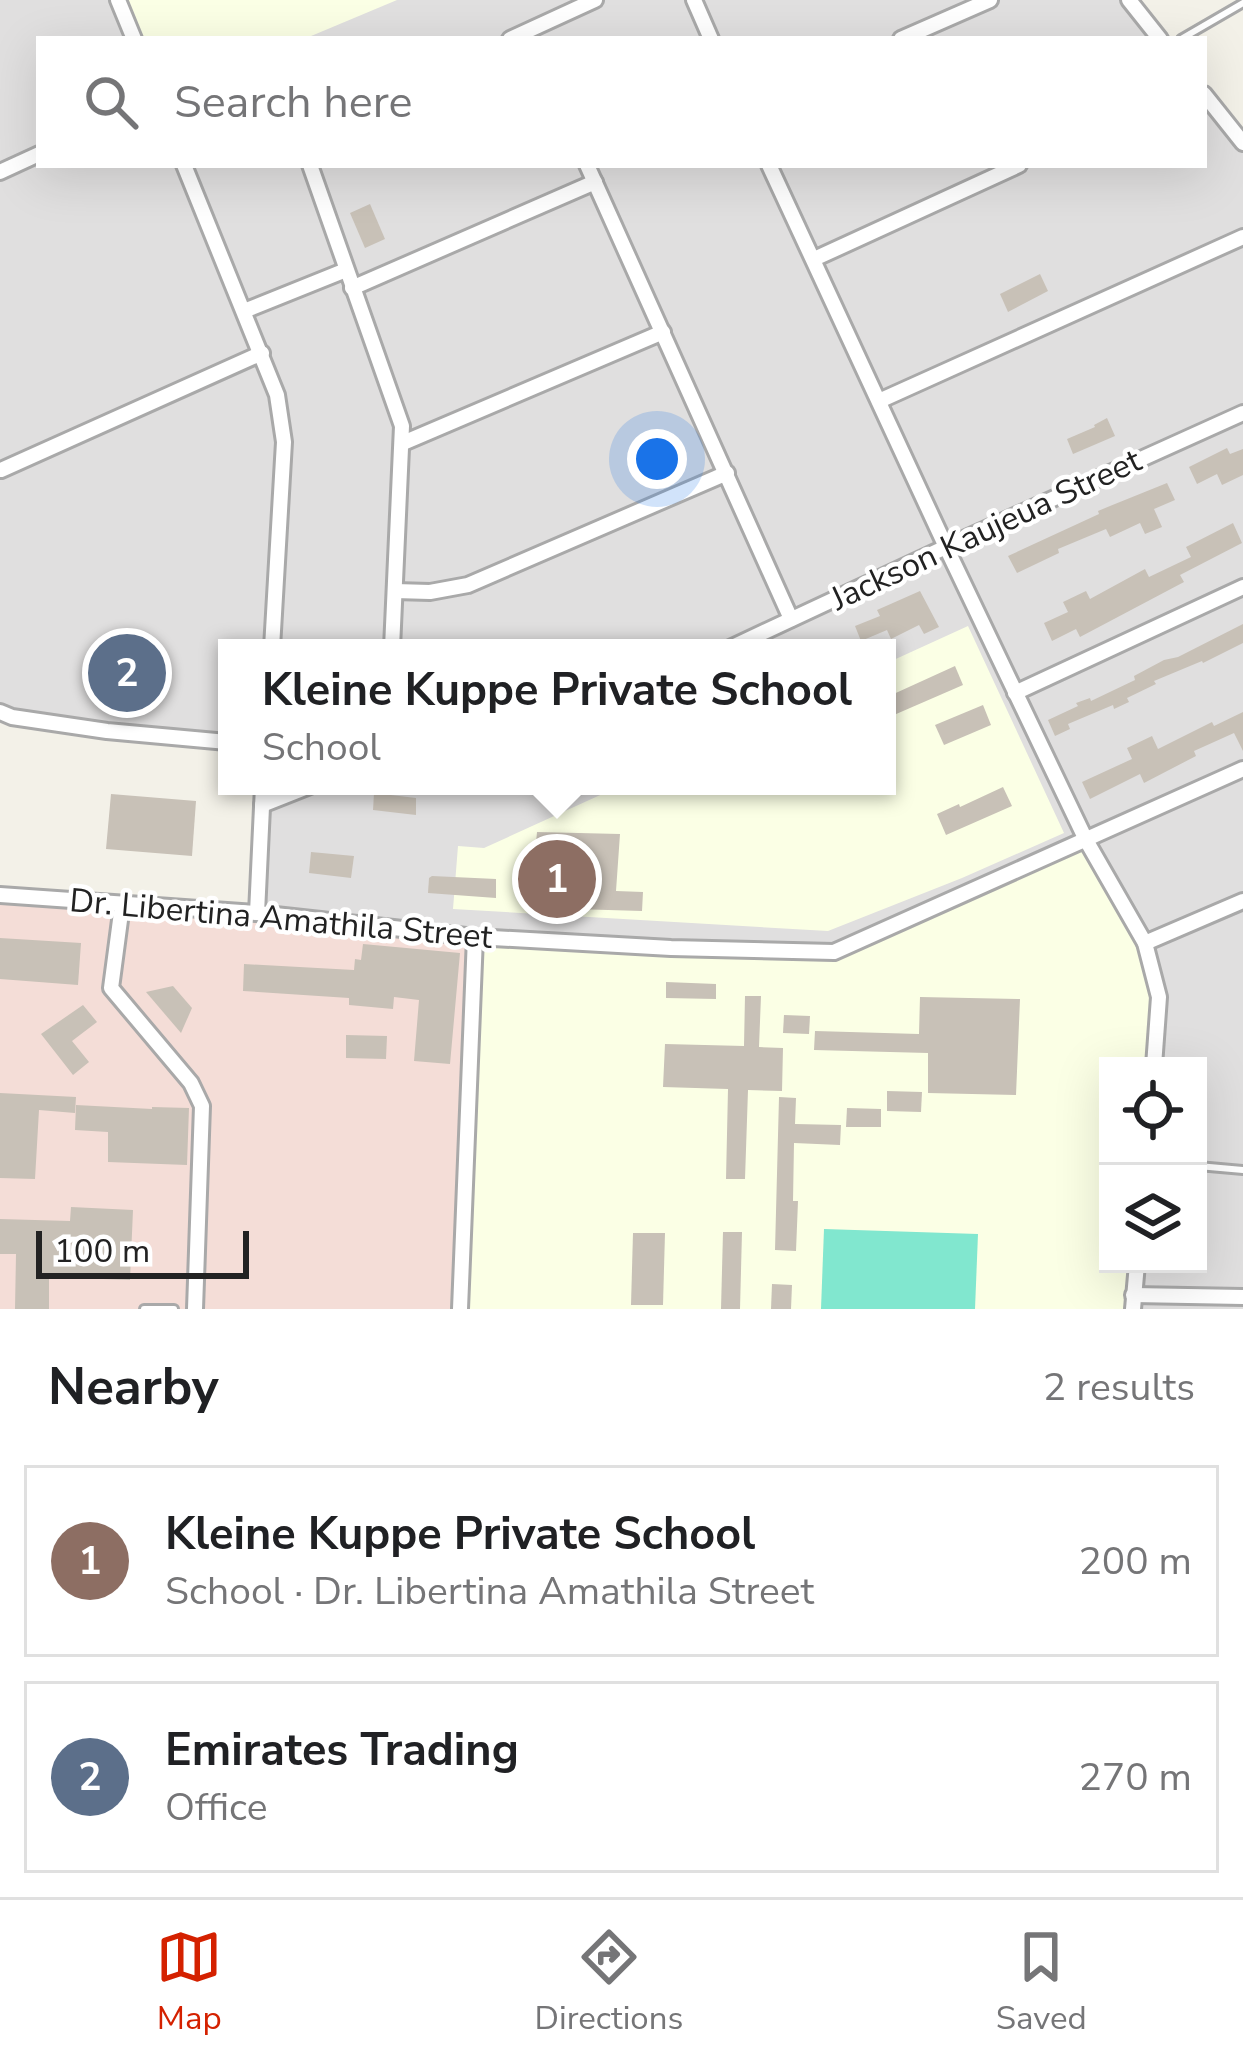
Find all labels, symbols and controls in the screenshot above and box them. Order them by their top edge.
search box [36,36,1207,168]
icon: search [78,69,144,135]
text: Search here [174,72,413,133]
your location [627,429,687,489]
street label: Jackson Kaujeua Street [823,438,1149,622]
pin: 2 [88,628,166,718]
popup [218,639,896,795]
text: Kleine Kuppe Private School [262,660,852,721]
text: School [262,721,381,774]
pin: 1 [518,834,596,924]
street label: Dr. Libertina Amathila Street [68,878,495,960]
map controls [1099,1057,1207,1273]
button: locate [1099,1057,1207,1165]
button: layers [1099,1165,1207,1273]
scale bar [36,1225,249,1278]
text: 100 m [54,1229,150,1274]
text: Nearby [48,1352,219,1422]
text: 2 results [1043,1361,1195,1414]
text: Kleine Kuppe Private School [165,1504,755,1565]
text: 1 [78,1535,102,1588]
text: 200 m [1078,1535,1192,1588]
text: School · Dr. Libertina Amathila Street [165,1565,814,1618]
text: Emirates Trading [165,1720,519,1781]
text: 2 [78,1751,102,1804]
text: 270 m [1078,1751,1192,1804]
text: Office [165,1781,268,1834]
tab: Map [156,1924,222,2041]
tab: Directions [535,1924,683,2041]
tab: Saved [996,1924,1087,2041]

